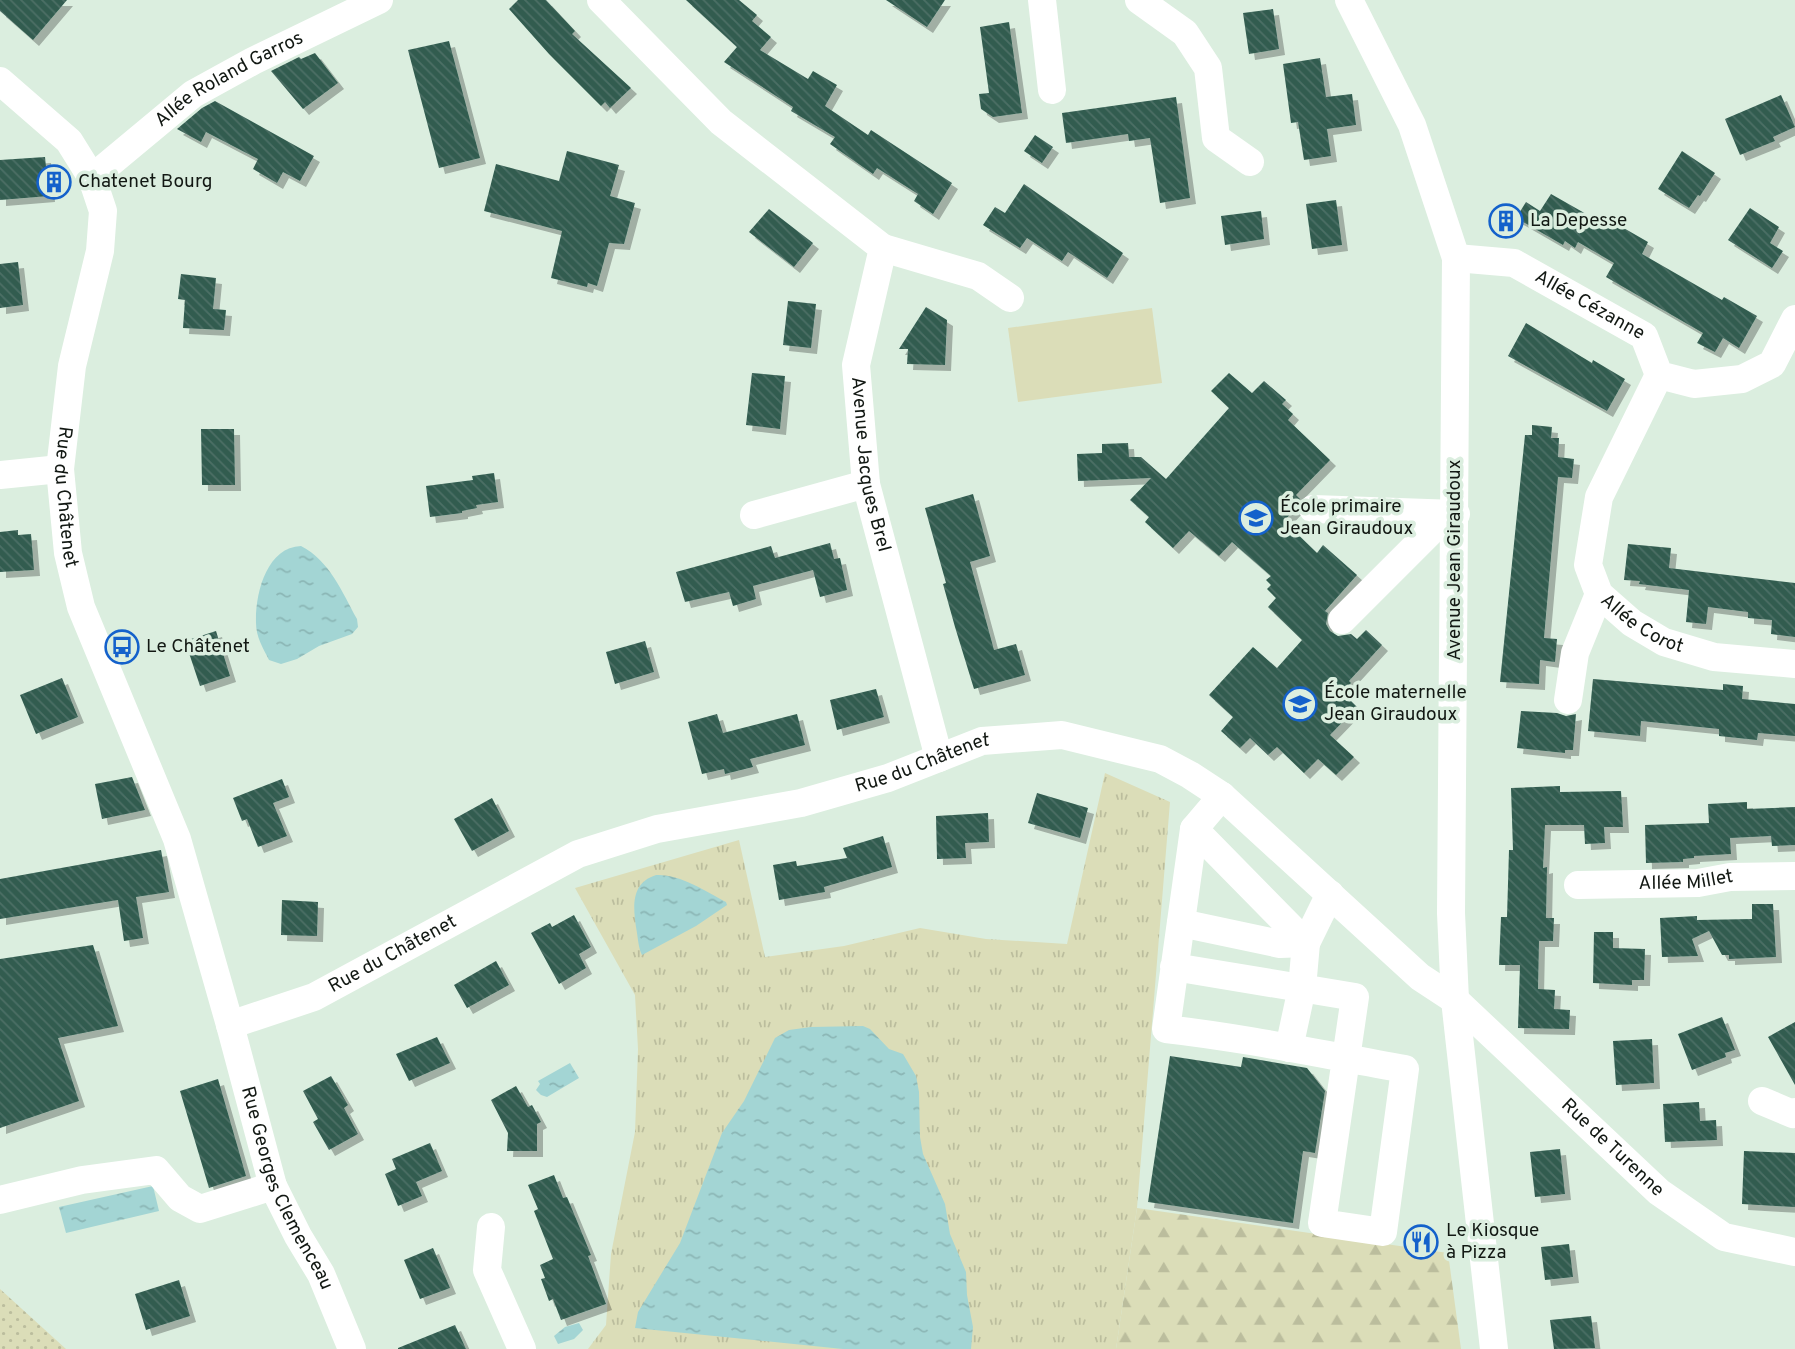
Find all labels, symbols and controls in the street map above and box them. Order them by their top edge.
street label: Allée Roland Garros [150,26,307,133]
building icon: Chatenet Bourg [35,163,73,201]
place label: Chatenet Bourg [78,170,213,194]
building icon: La Depesse [1487,202,1525,240]
place label: La Depesse [1530,209,1627,233]
street label: Allée Cézanne [1530,265,1649,346]
street label: Avenue Jacques Brel [845,376,896,555]
street label: Rue du Châtenet [47,425,83,570]
street label: Avenue Jean Giraudoux [1443,459,1467,661]
place label: École primaire Jean Giraudoux [1280,494,1414,541]
school or university icon: École primaire Jean Giraudoux [1237,499,1275,537]
street label: Allée Corot [1595,589,1686,659]
bus stop icon: Le Châtenet [103,628,141,666]
place label: Le Châtenet [146,635,250,659]
place label: École maternelle Jean Giraudoux [1324,680,1467,727]
school or university icon: École maternelle Jean Giraudoux [1281,685,1319,723]
street label: Rue du Châtenet [852,728,990,799]
street label: Allée Millet [1638,865,1735,896]
street label: Rue du Châtenet [324,910,461,999]
street label: Rue Georges Clemenceau [235,1084,338,1293]
street label: Rue de Turenne [1556,1094,1669,1202]
place label: Le Kiosque à Pizza [1446,1219,1539,1265]
restaurant icon: Le Kiosque à Pizza [1402,1223,1440,1261]

